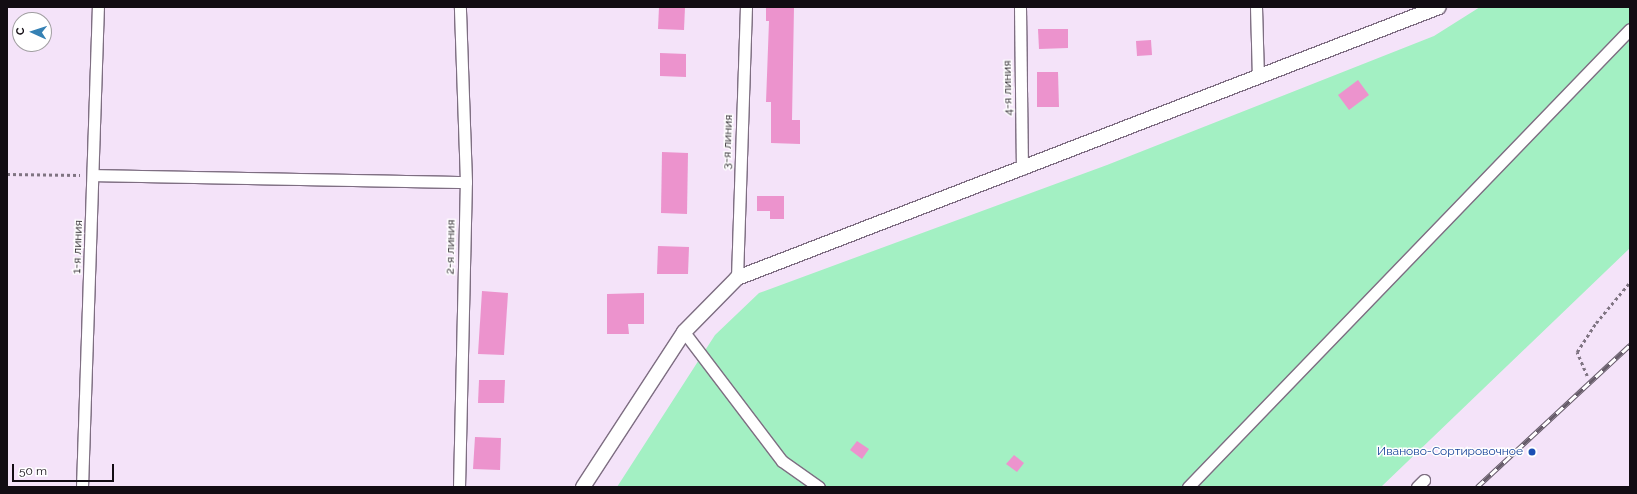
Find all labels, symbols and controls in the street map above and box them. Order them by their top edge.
north arrow [12,12,52,52]
text: С [14,27,27,36]
street label: 4-я линия [1000,60,1016,116]
street label: 3-я линия [720,114,736,170]
street label: 2-я линия [443,219,459,275]
street label: 1-я линия [70,220,86,274]
place label: Иваново-Сортировочное [1377,445,1523,459]
marker: Иваново-Сортировочное [1526,446,1538,458]
scale bar [14,456,116,482]
text: 50 m [19,464,47,478]

